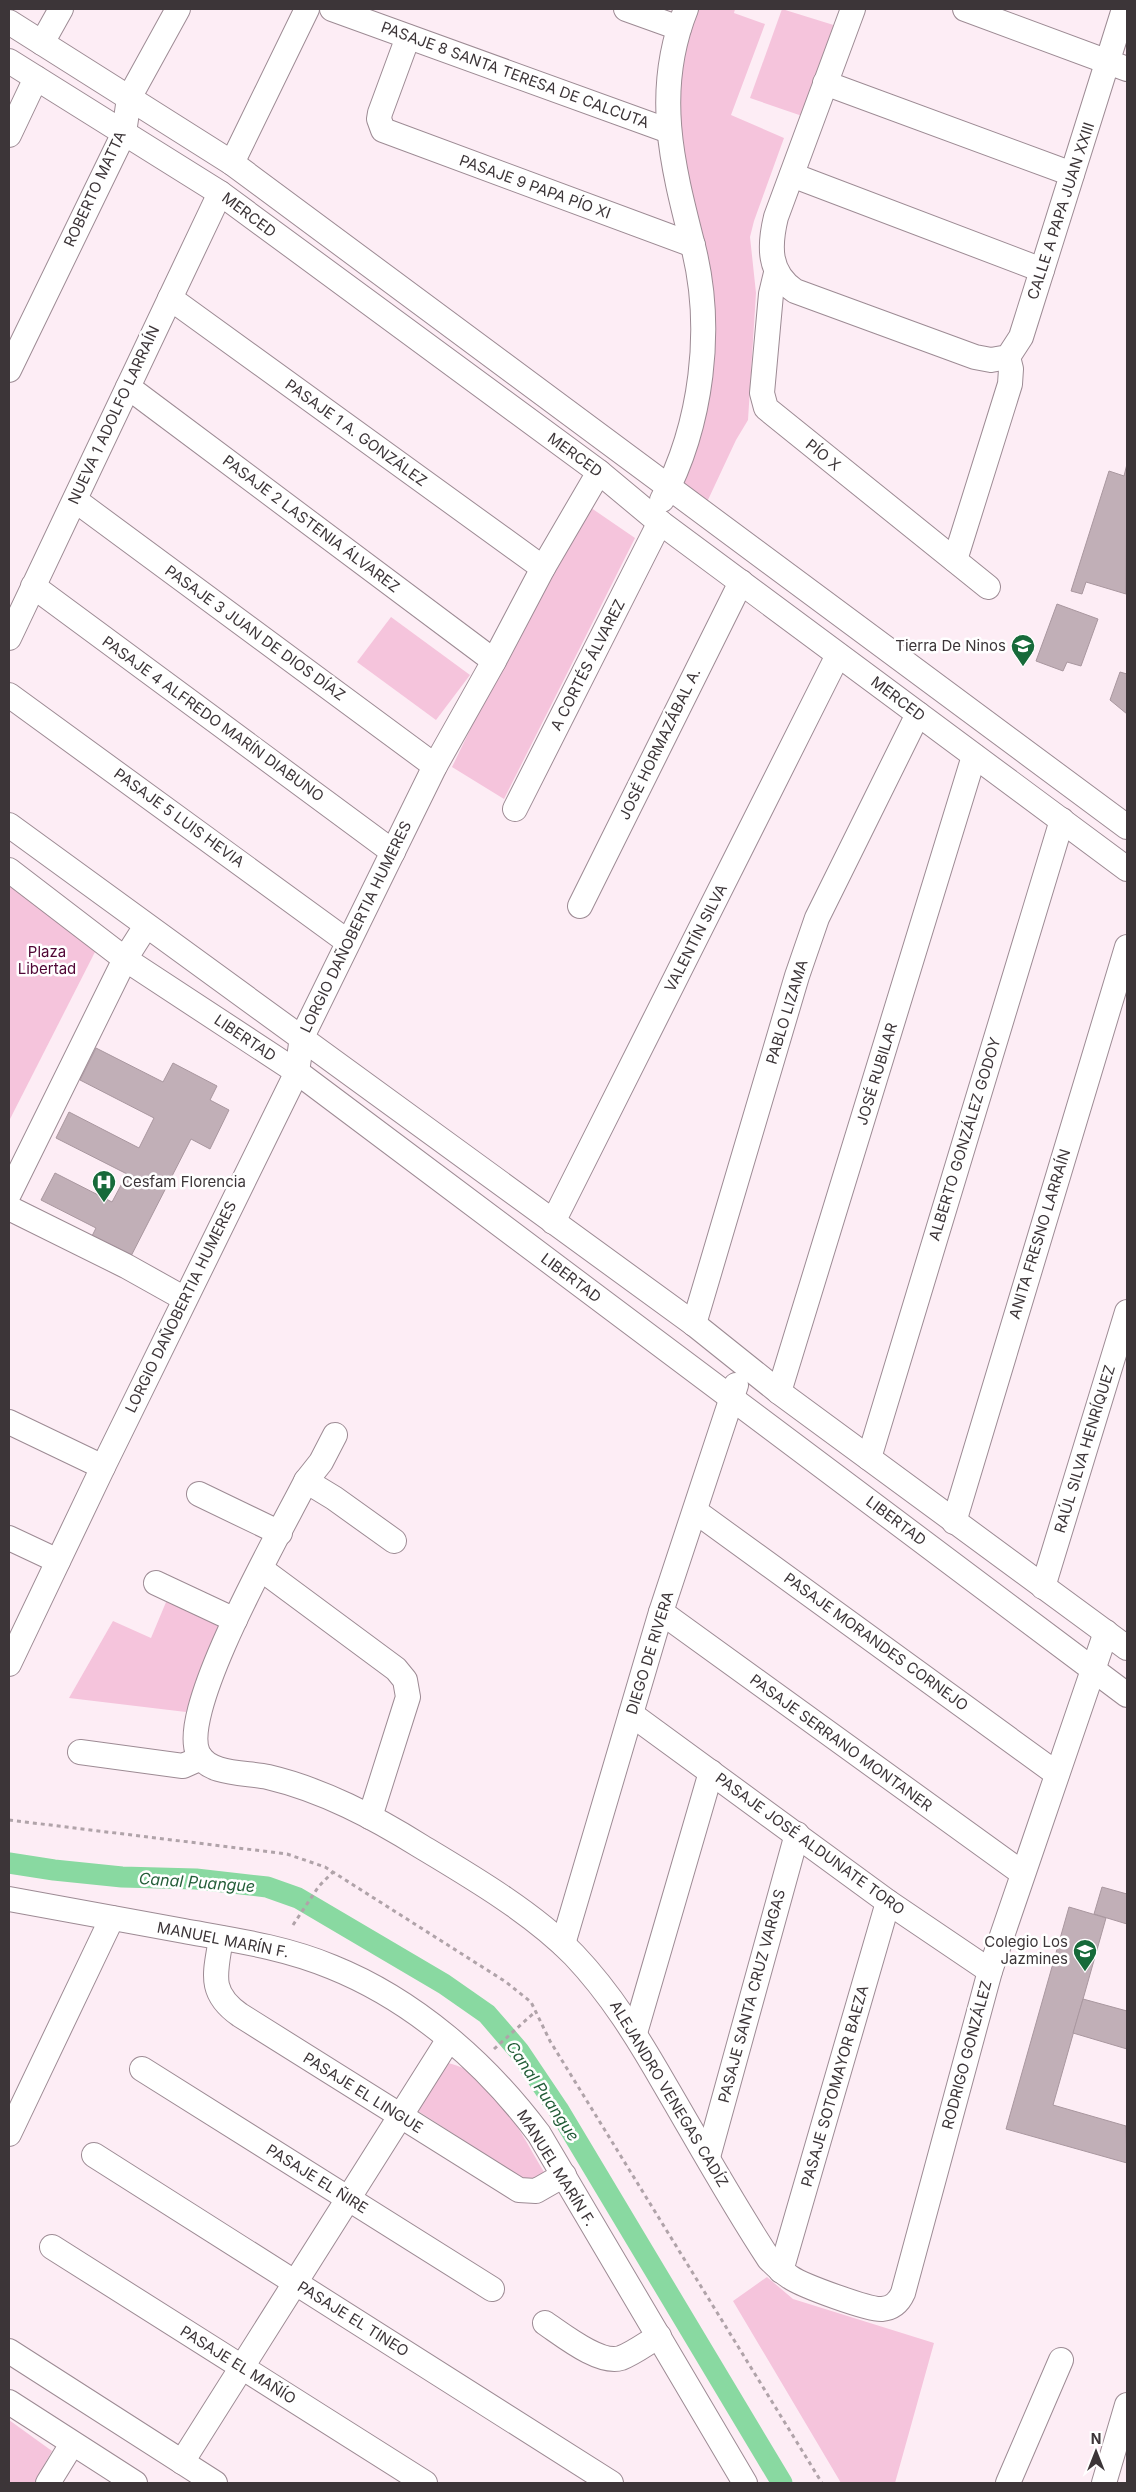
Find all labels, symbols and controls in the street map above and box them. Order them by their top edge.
street label: PASAJE 8 SANTA TERESA DE CALCUTA [379,17,652,132]
street label: CALLE A PAPA JUAN XXIII [1023,120,1098,302]
street label: ROBERTO MATTA [59,128,130,250]
street label: PASAJE 9 PAPA PÍO XI [457,150,613,223]
street label: MERCED [218,188,280,241]
street label: NUEVA 1 ADOLFO LARRAÍN [64,322,163,507]
street label: PASAJE 1 A. GONZÁLEZ [282,375,431,490]
street label: MERCED [544,428,606,481]
street label: PÍO X [802,435,845,474]
street label: PASAJE 2 LASTENIA ÁLVAREZ [219,451,404,596]
street label: PASAJE 3 JUAN DE DIOS DÍAZ [161,561,349,704]
street label: A CORTÉS ÁLVAREZ [546,596,629,734]
street label: PASAJE 4 ALFREDO MARÍN DIABUNO [99,632,328,805]
school or university icon: Tierra De Ninos [1010,633,1036,667]
place label: Tierra De Ninos [895,636,1006,655]
street label: JOSÉ HORMAZÁBAL A. [615,665,705,823]
street label: MERCED [867,672,929,725]
street label: PASAJE 5 LUIS HEVIA [110,764,248,871]
street label: LORGIO DAÑOBERTIA HUMERES [296,818,415,1036]
street label: VALENTÍN SILVA [660,881,731,995]
park label: Plaza Libertad [18,942,76,978]
street label: PABLO LIZAMA [762,957,811,1067]
street label: LIBERTAD [211,1010,280,1065]
street label: JOSÉ RUBILAR [852,1020,901,1127]
street label: ALBERTO GONZÁLEZ GODOY [924,1035,1005,1243]
street label: ANITA FRESNO LARRAÍN [1005,1147,1074,1321]
hospital icon: Cesfam Florencia [91,1169,117,1203]
place label: Cesfam Florencia [122,1172,246,1191]
street label: LORGIO DAÑOBERTIA HUMERES [121,1198,240,1416]
street label: LIBERTAD [537,1249,605,1306]
street label: RAÚL SILVA HENRÍQUEZ [1050,1362,1119,1535]
street label: LIBERTAD [862,1492,930,1549]
street label: PASAJE MORANDES CORNEJO [780,1568,972,1715]
street label: DIEGO DE RIVERA [622,1589,677,1717]
street label: PASAJE SERRANO MONTANER [746,1670,937,1815]
street label: PASAJE JOSÉ ALDUNATE TORO [712,1768,909,1919]
water label: Canal Puangue [138,1868,256,1896]
street label: PASAJE SANTA CRUZ VARGAS [714,1887,789,2105]
street label: MANUEL MARÍN F. [156,1917,291,1962]
place label: Colegio Los Jazmines [984,1932,1068,1968]
school or university icon: Colegio Los Jazmines [1072,1938,1098,1972]
street label: RODRIGO GONZÁLEZ [938,1978,996,2131]
street label: PASAJE SOTOMAYOR BAEZA [797,1983,872,2189]
street label: ALEJANDRO VENEGAS CADÍZ [606,1997,733,2190]
water label: Canal Puangue [502,2037,584,2145]
street label: PASAJE EL LINGUE [300,2048,427,2137]
street label: MANUEL MARÍN F. [513,2106,600,2230]
street label: PASAJE EL ÑIRE [263,2140,372,2217]
street label: PASAJE EL TINEO [294,2277,412,2360]
street label: PASAJE EL MAÑÍO [177,2321,300,2408]
north arrow [1071,2427,1121,2477]
text: N [1091,2430,1101,2447]

